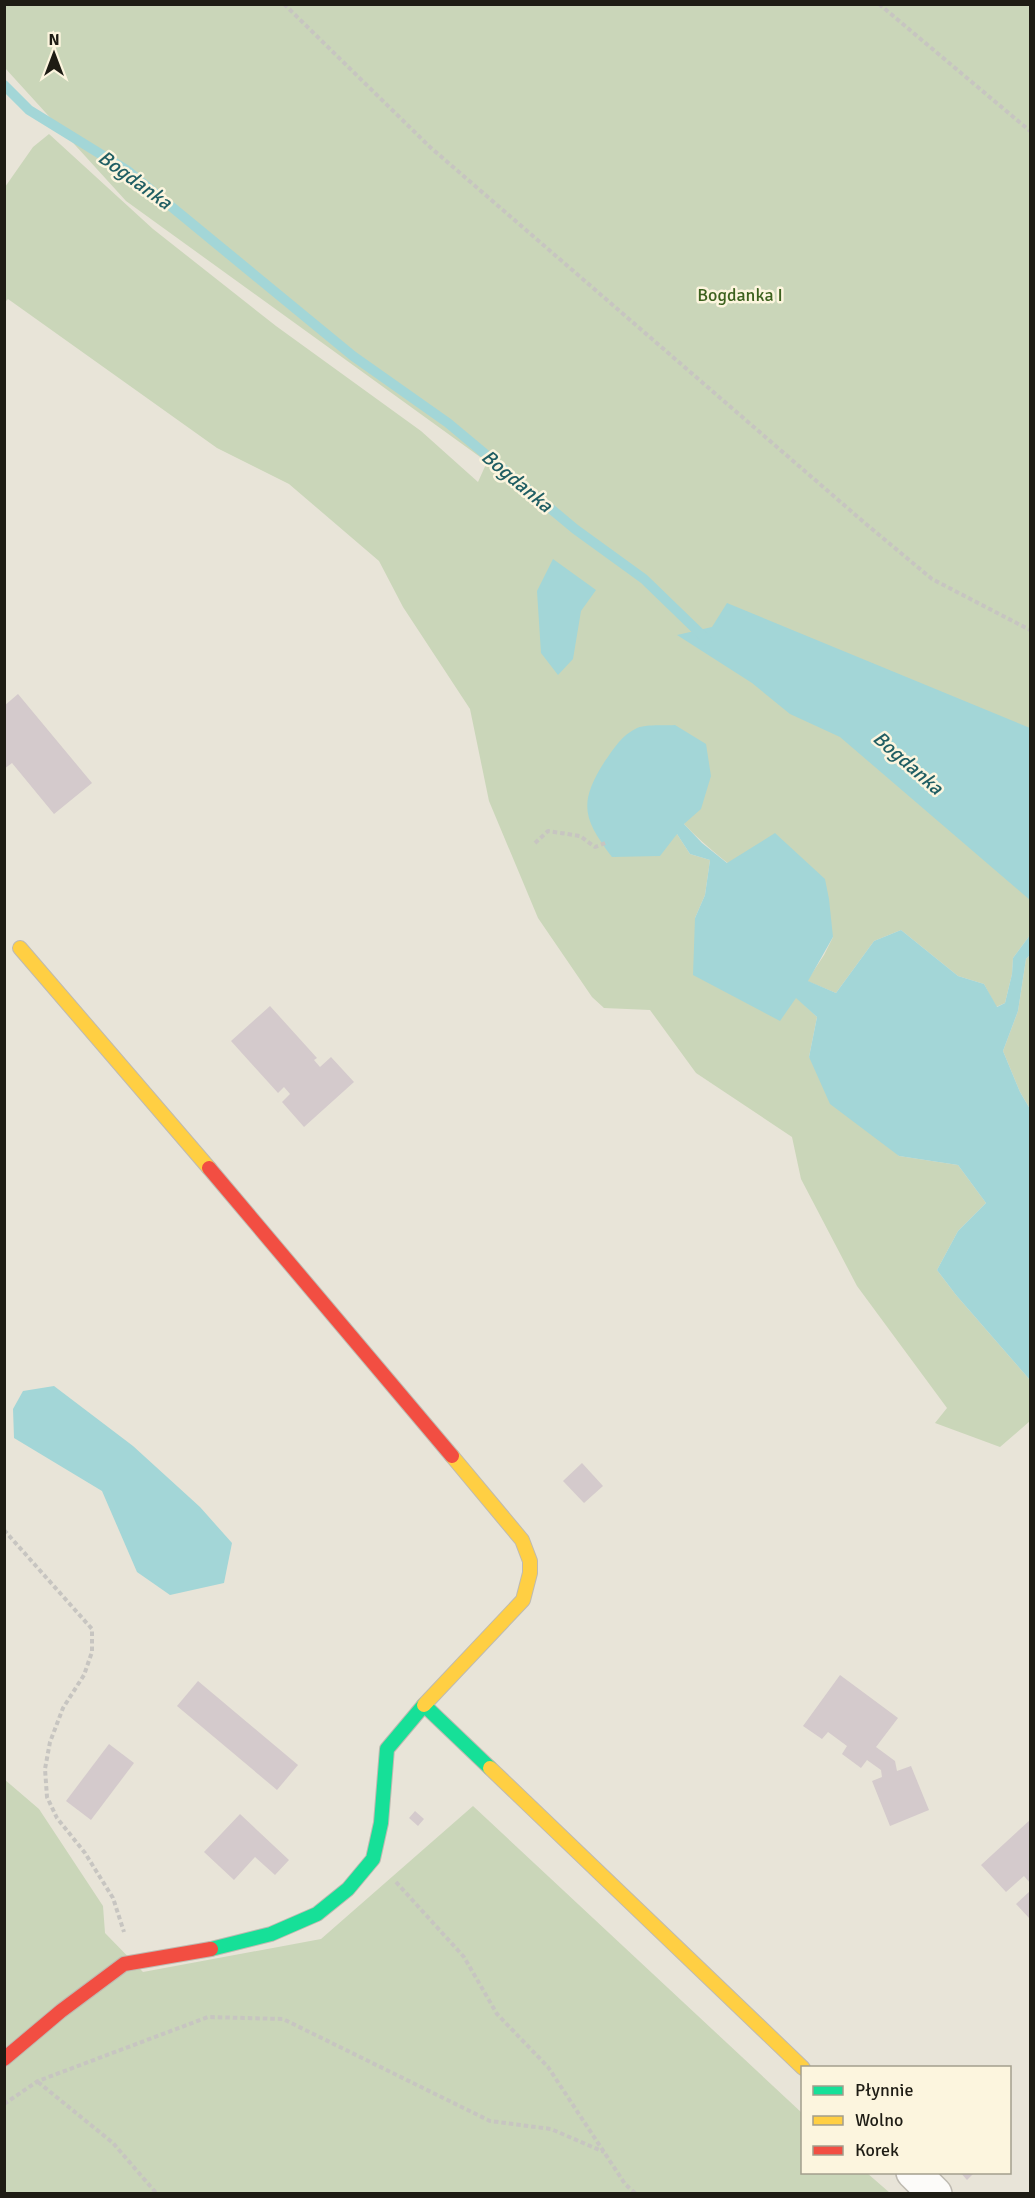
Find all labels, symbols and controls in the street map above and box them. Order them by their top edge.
north arrow [24,24,84,84]
text: N [48,30,60,50]
water label: Bogdanka [93,145,177,216]
park label: Bogdanka I [697,284,783,306]
water label: Bogdanka [476,444,558,518]
water label: Bogdanka [868,726,949,801]
legend [801,2066,1011,2174]
text: Płynnie [855,2079,913,2101]
text: Wolno [855,2109,903,2131]
text: Korek [855,2139,899,2161]

